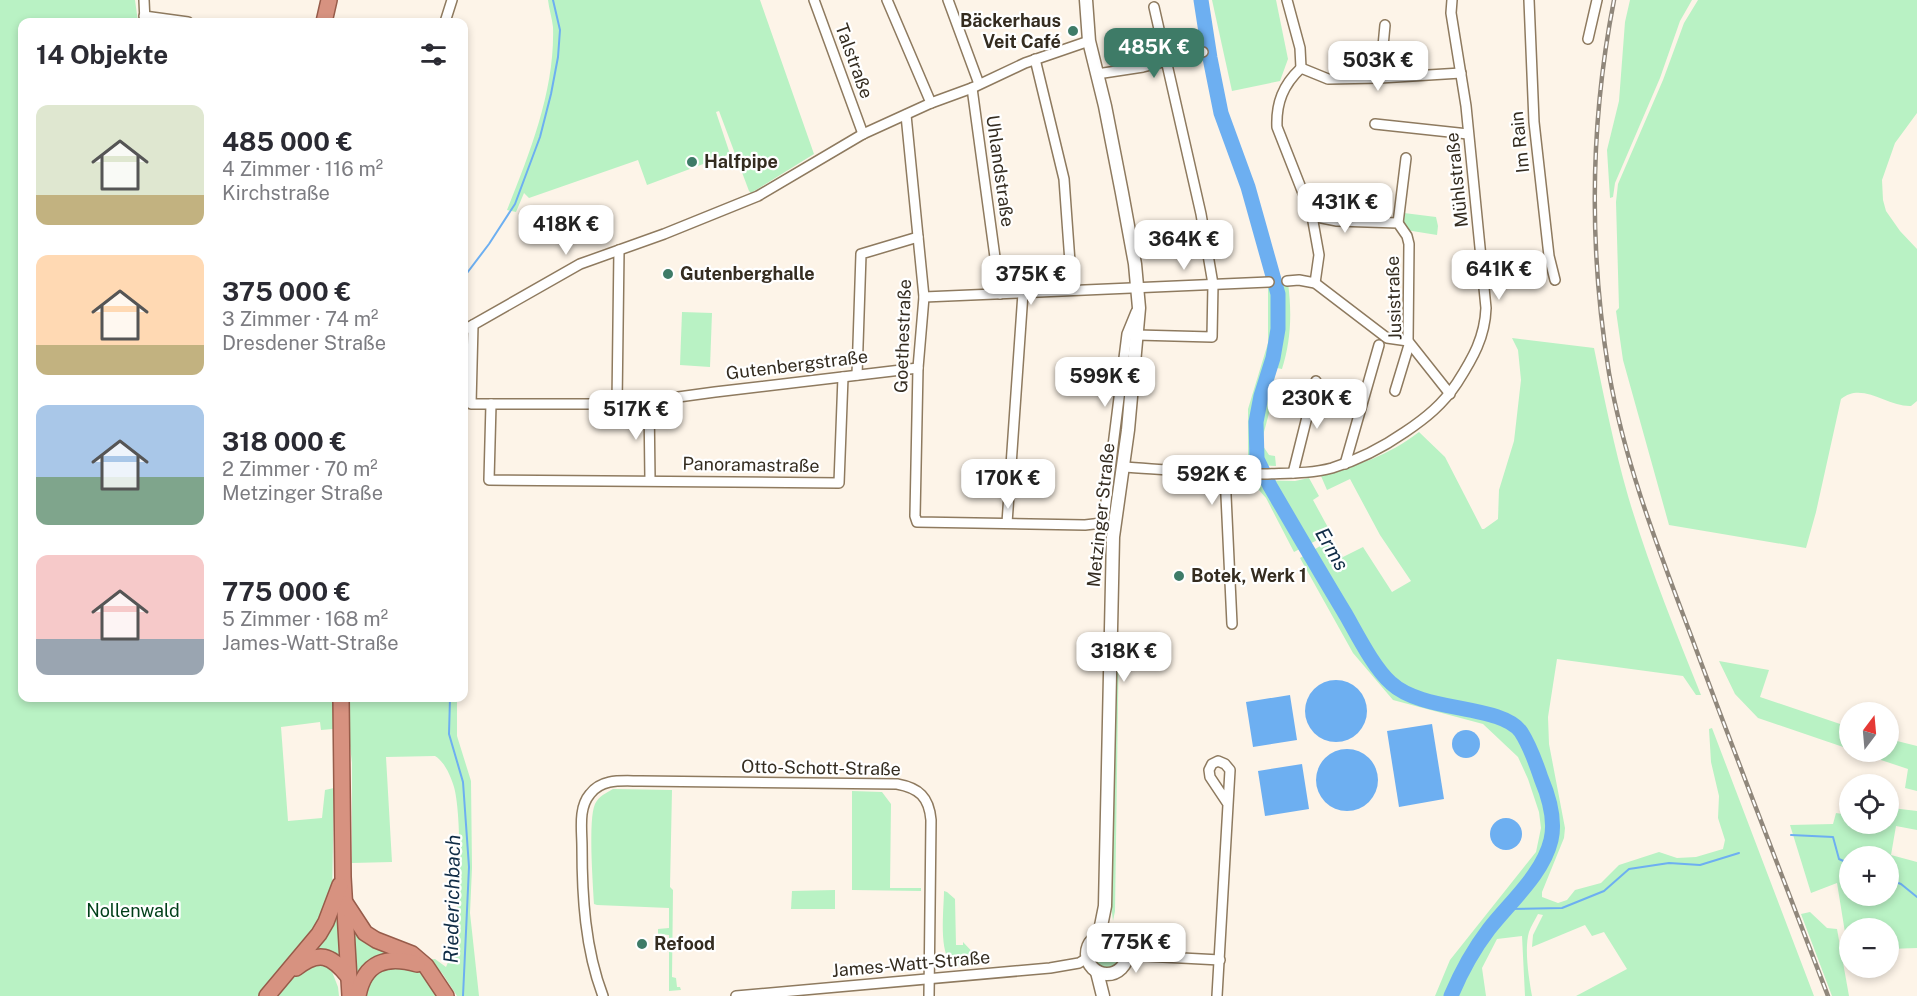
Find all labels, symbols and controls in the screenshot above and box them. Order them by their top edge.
place label: Bäckerhaus Veit Café [960,10,1061,52]
street label: Talstraße [831,21,878,101]
marker: Bäckerhaus Veit Café [1066,24,1080,38]
pin: 485K € [1105,28,1203,79]
text: 485K € [1118,35,1190,59]
icon: filters [417,38,450,71]
text: 14 Objekte [36,39,168,70]
pin: 503K € [1329,41,1427,92]
text: 503K € [1342,48,1414,72]
street label: Im Rain [1506,110,1533,174]
street label: Uhlandstraße [982,114,1019,228]
text: 485 000 € [222,126,353,157]
icon: home [84,129,156,201]
street label: Mühlstraße [1441,131,1472,229]
place label: Halfpipe [704,151,778,172]
marker: Halfpipe [685,155,699,169]
text: 4 Zimmer · 116 m² [222,157,383,181]
text: Kirchstraße [222,181,330,205]
pin: 431K € [1296,183,1394,234]
text: 431K € [1312,190,1378,214]
pin: 418K € [517,205,615,256]
text: 418K € [533,212,599,236]
pin: 364K € [1135,220,1233,271]
text: 364K € [1148,227,1220,251]
pin: 641K € [1450,250,1548,301]
pin: 375K € [982,255,1080,306]
street label: Jusistraße [1382,255,1405,341]
text: 641K € [1466,257,1532,281]
text: 375K € [996,262,1066,286]
place label: Gutenberghalle [680,263,815,284]
marker: Gutenberghalle [661,267,675,281]
text: 375 000 € [222,276,351,307]
icon: home [84,279,156,351]
street label: Goethestraße [890,279,915,393]
text: 3 Zimmer · 74 m² [222,307,378,331]
text: Dresdener Straße [222,331,386,355]
street label: Gutenbergstraße [725,345,869,384]
pin: 599K € [1056,357,1154,408]
text: 599K € [1069,364,1141,388]
pin: 230K € [1268,379,1366,430]
text: 230K € [1282,386,1352,410]
pin: 517K € [587,390,685,441]
text: 517K € [603,397,669,421]
text: 318 000 € [222,426,347,457]
icon: home [84,429,156,501]
street label: Metzinger Straße [1082,442,1119,588]
street label: Panoramastraße [682,453,820,476]
pin: 592K € [1163,455,1261,506]
text: 2 Zimmer · 70 m² [222,457,378,481]
pin: 170K € [959,459,1057,510]
text: 592K € [1176,462,1248,486]
text: 170K € [975,466,1041,490]
text: Metzinger Straße [222,481,383,505]
water label: Erms [1310,523,1354,575]
place label: Botek, Werk 1 [1191,565,1307,586]
marker: Botek, Werk 1 [1172,569,1186,583]
text: 775 000 € [222,576,351,607]
icon: home [84,579,156,651]
text: 5 Zimmer · 168 m² [222,607,388,631]
text: James-Watt-Straße [222,631,399,655]
pin: 318K € [1075,632,1173,683]
text: 318K € [1090,639,1158,663]
north arrow [1839,702,1899,762]
map controls [1839,702,1899,978]
street label: Otto-Schott-Straße [741,756,901,779]
button: locate [1839,774,1899,834]
water label: Riederichbach [439,834,465,964]
button: + [1839,846,1899,906]
park label: Nollenwald [86,900,180,921]
button: − [1839,918,1899,978]
pin: 775K € [1087,923,1185,974]
text: 775K € [1101,930,1171,954]
place label: Refood [654,933,715,954]
marker: Refood [635,937,649,951]
street label: James-Watt-Straße [831,946,991,981]

